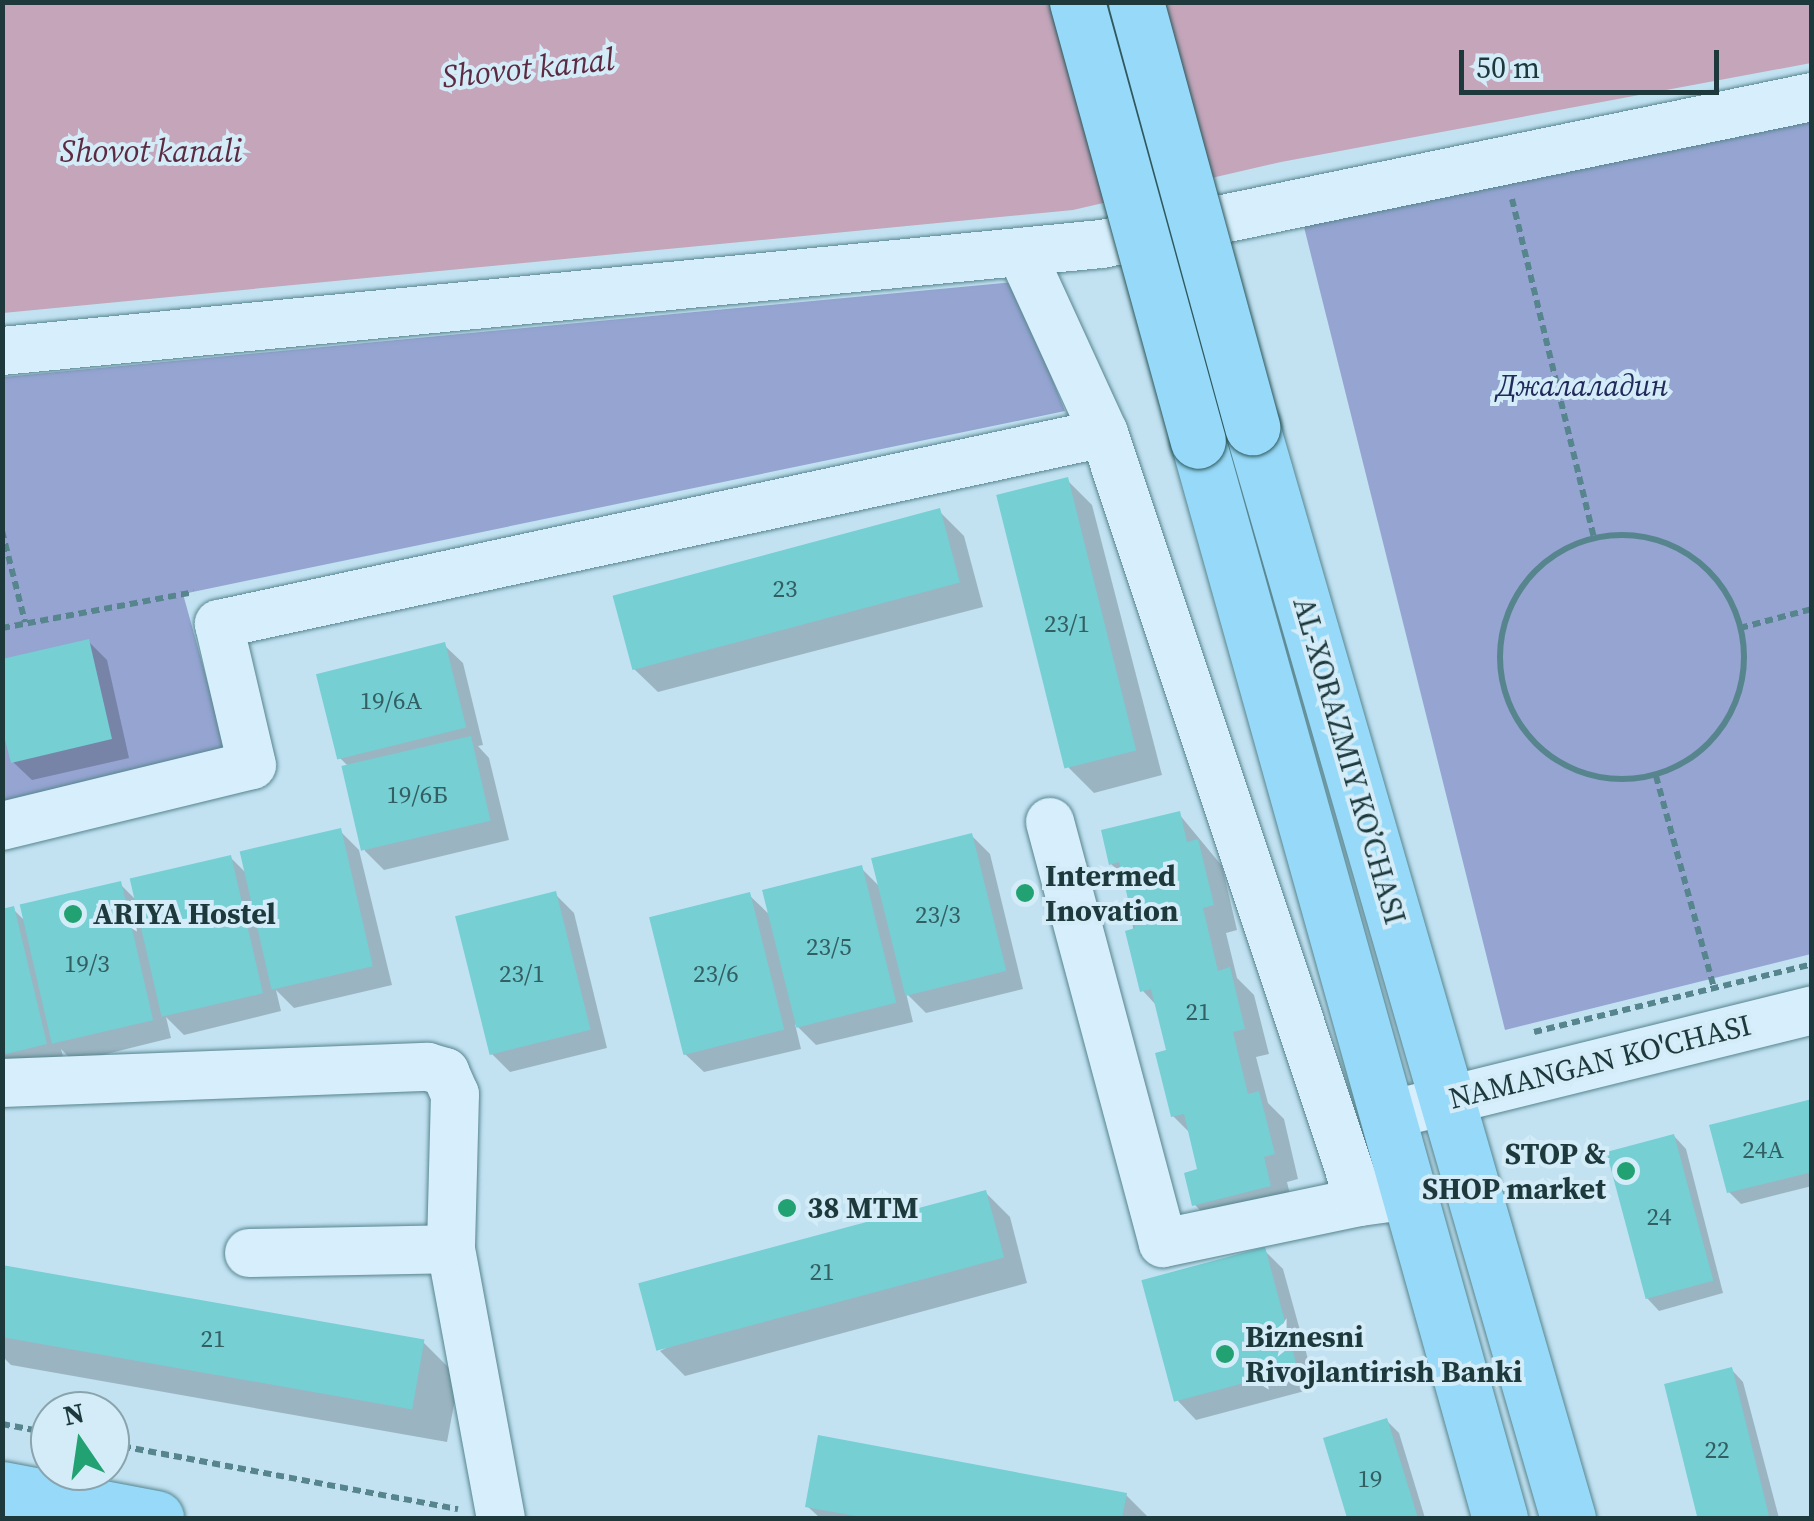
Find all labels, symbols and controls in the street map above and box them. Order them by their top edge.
scale bar [1464,30,1724,92]
water label: Shovot kanal [440,40,616,96]
text: 50 m [1476,47,1540,88]
water label: Shovot kanali [60,132,242,170]
park label: Джалаладин [1496,368,1668,404]
house number: 23 [773,573,797,603]
street label: AL-XORAZMIY KO’CHASI [1285,593,1413,929]
house number: 23/1 [1044,608,1090,638]
house number: 19/6А [360,685,422,715]
house number: 19/6Б [386,779,448,809]
place label: Intermed Inovation [1045,858,1178,928]
marker: Intermed Inovation [1014,882,1036,904]
place label: ARIYA Hostel [93,896,276,932]
house number: 23/3 [915,899,961,929]
marker: ARIYA Hostel [62,903,84,925]
house number: 23/5 [806,931,852,961]
house number: 19/3 [64,948,110,978]
house number: 23/1 [499,958,545,988]
house number: 23/6 [693,958,739,988]
house number: 21 [1186,996,1210,1026]
street label: NAMANGAN KO'CHASI [1445,1007,1755,1117]
house number: 24A [1742,1134,1784,1164]
place label: STOP & SHOP market [1422,1136,1606,1206]
marker: STOP & SHOP market [1615,1160,1637,1182]
place label: 38 MTM [807,1190,919,1226]
marker: 38 MTM [776,1197,798,1219]
house number: 24 [1647,1201,1671,1231]
house number: 21 [810,1256,834,1286]
place label: Biznesni Rivojlantirish Banki [1245,1319,1522,1390]
house number: 21 [201,1323,225,1353]
marker: Biznesni Rivojlantirish Banki [1214,1343,1236,1365]
north arrow [30,1391,130,1491]
text: N [59,1393,88,1435]
house number: 22 [1705,1434,1729,1464]
house number: 19 [1358,1463,1382,1493]

